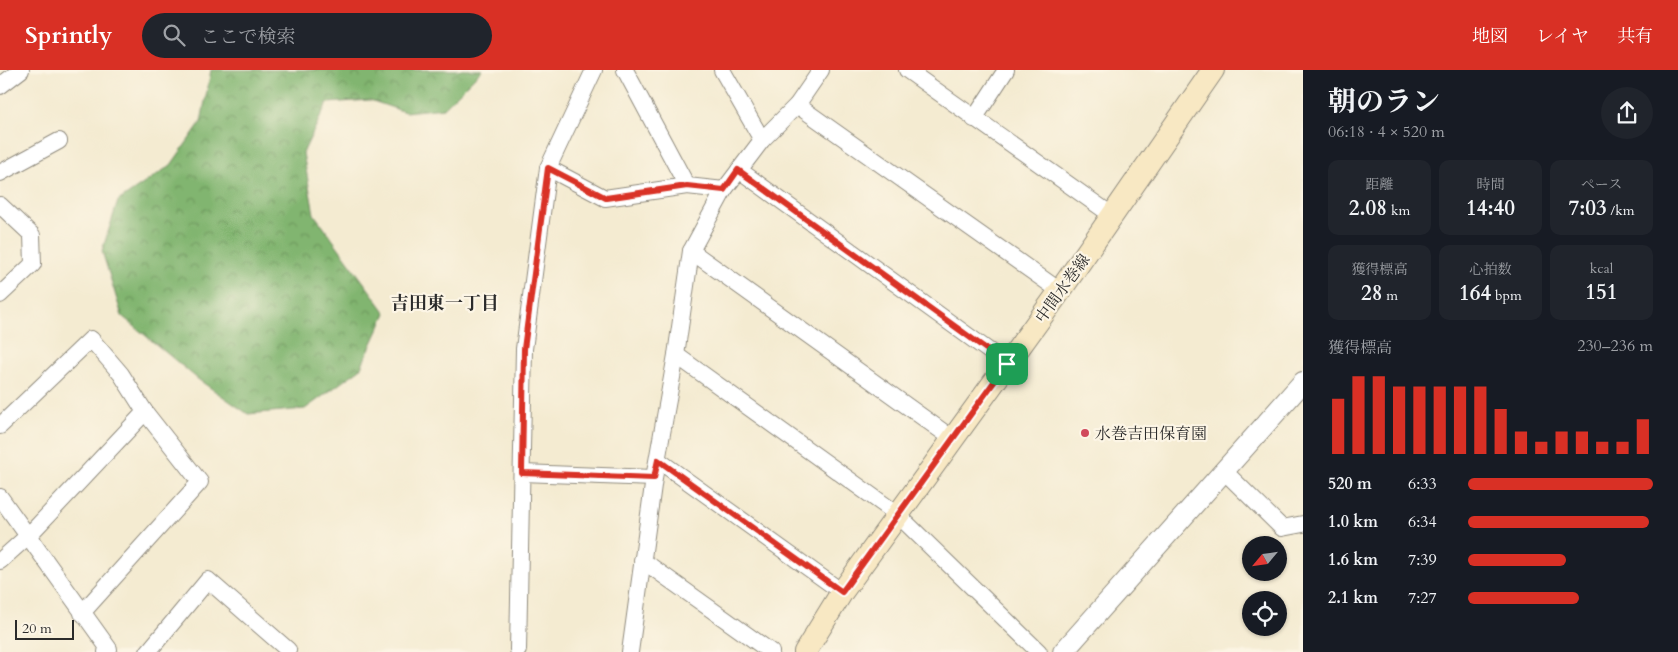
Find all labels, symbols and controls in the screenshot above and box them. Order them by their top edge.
search box [142,13,492,58]
text: Sprintly [25,19,112,52]
icon: search [160,21,188,49]
text: ここで検索 [200,24,295,50]
text: 地図 [1472,24,1508,49]
text: レイヤ [1536,24,1589,49]
text: 共有 [1617,24,1653,49]
text: 朝のラン [1328,83,1440,121]
button: share [1601,87,1653,139]
text: 06:18 · 4 × 520 m [1328,121,1445,143]
text: 距離 [1366,175,1394,194]
text: 時間 [1477,175,1505,194]
text: ペース [1581,175,1622,194]
text: 2.08 [1349,194,1387,223]
text: 14:40 [1466,194,1515,223]
text: 7:03 [1568,194,1607,223]
text: km [1387,201,1410,220]
text: /km [1607,201,1635,220]
street label: 中間水巻線 [1030,250,1095,327]
text: kcal [1590,259,1613,278]
text: 獲得標高 [1352,260,1408,279]
text: 心拍数 [1470,260,1512,279]
text: 151 [1585,278,1618,307]
text: 28 [1361,279,1382,308]
text: 164 [1459,279,1491,308]
text: m [1382,286,1398,305]
text: bpm [1491,286,1522,305]
district label: 吉田東一丁目 [391,291,499,316]
text: 230–236 m [1577,335,1653,357]
text: 獲得標高 [1328,337,1392,359]
pin [986,343,1028,385]
icon: arrive [993,350,1021,378]
place label: 水巻吉田保育園 [1095,423,1207,445]
marker: 水巻吉田保育園 [1079,427,1091,439]
text: 520 m [1328,473,1372,495]
text: 6:33 [1408,473,1437,495]
text: 1.0 km [1328,511,1378,533]
text: 6:34 [1408,511,1437,533]
north arrow [1242,536,1288,581]
map controls [1242,536,1287,636]
text: 1.6 km [1328,549,1378,571]
text: 7:39 [1408,549,1437,571]
text: 2.1 km [1328,587,1378,609]
text: 7:27 [1408,587,1437,609]
button: locate [1242,591,1287,636]
scale bar [15,617,74,640]
text: 20 m [22,619,52,638]

